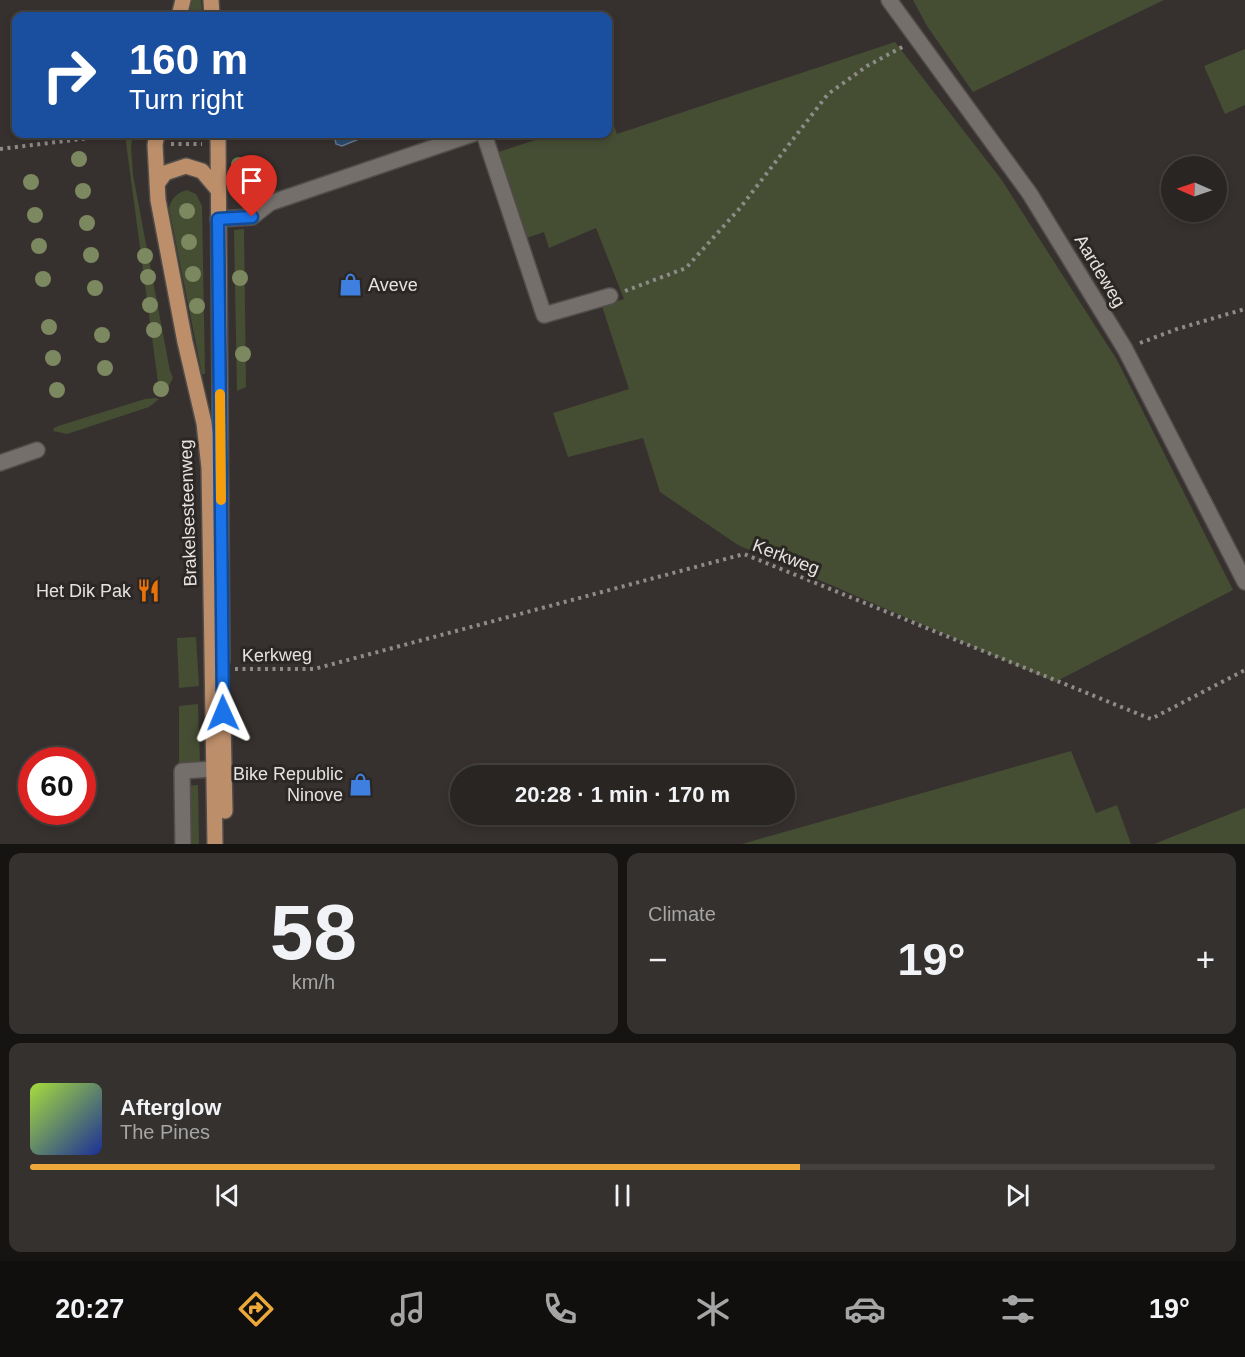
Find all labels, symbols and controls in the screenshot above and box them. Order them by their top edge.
icon: right [30,36,108,114]
text: 160 m [129,36,248,83]
text: Turn right [129,85,244,115]
pin [226,155,277,217]
north arrow [1161,156,1227,222]
map controls [1161,156,1227,222]
icon: arrive [235,164,268,197]
street label: Aardeweg [1071,231,1129,311]
shop icon: Aveve [337,272,363,298]
place label: Aveve [368,275,418,295]
street label: Brakelsesteenweg [175,439,201,587]
street label: Kerkweg [750,535,822,579]
restaurant icon: Het Dik Pak [136,578,162,604]
place label: Het Dik Pak [36,581,132,601]
street label: Kerkweg [242,644,312,666]
position arrow [191,681,255,745]
speed limit sign: 60 [18,747,96,825]
place label: Bike Republic Ninove [233,764,343,805]
shop icon: Bike Republic Ninove [348,771,374,797]
text: 20:28 · 1 min · 170 m [515,782,730,807]
text: 58 [270,888,357,976]
text: Climate [648,903,716,925]
text: 19° [897,934,966,985]
text: − [648,941,667,978]
text: + [1196,941,1215,978]
text: km/h [292,971,335,993]
text: Afterglow [120,1095,221,1120]
text: The Pines [120,1121,210,1143]
icon: previous [211,1179,244,1212]
icon: pause [606,1179,639,1212]
icon: next [1001,1179,1034,1212]
icon: directions [235,1288,277,1330]
icon: music [387,1288,429,1330]
icon: phone [539,1288,581,1330]
icon: climate [692,1288,734,1330]
icon: car [844,1288,886,1330]
icon: filters [997,1288,1039,1330]
text: 20:27 [55,1294,124,1324]
text: 19° [1149,1294,1190,1324]

